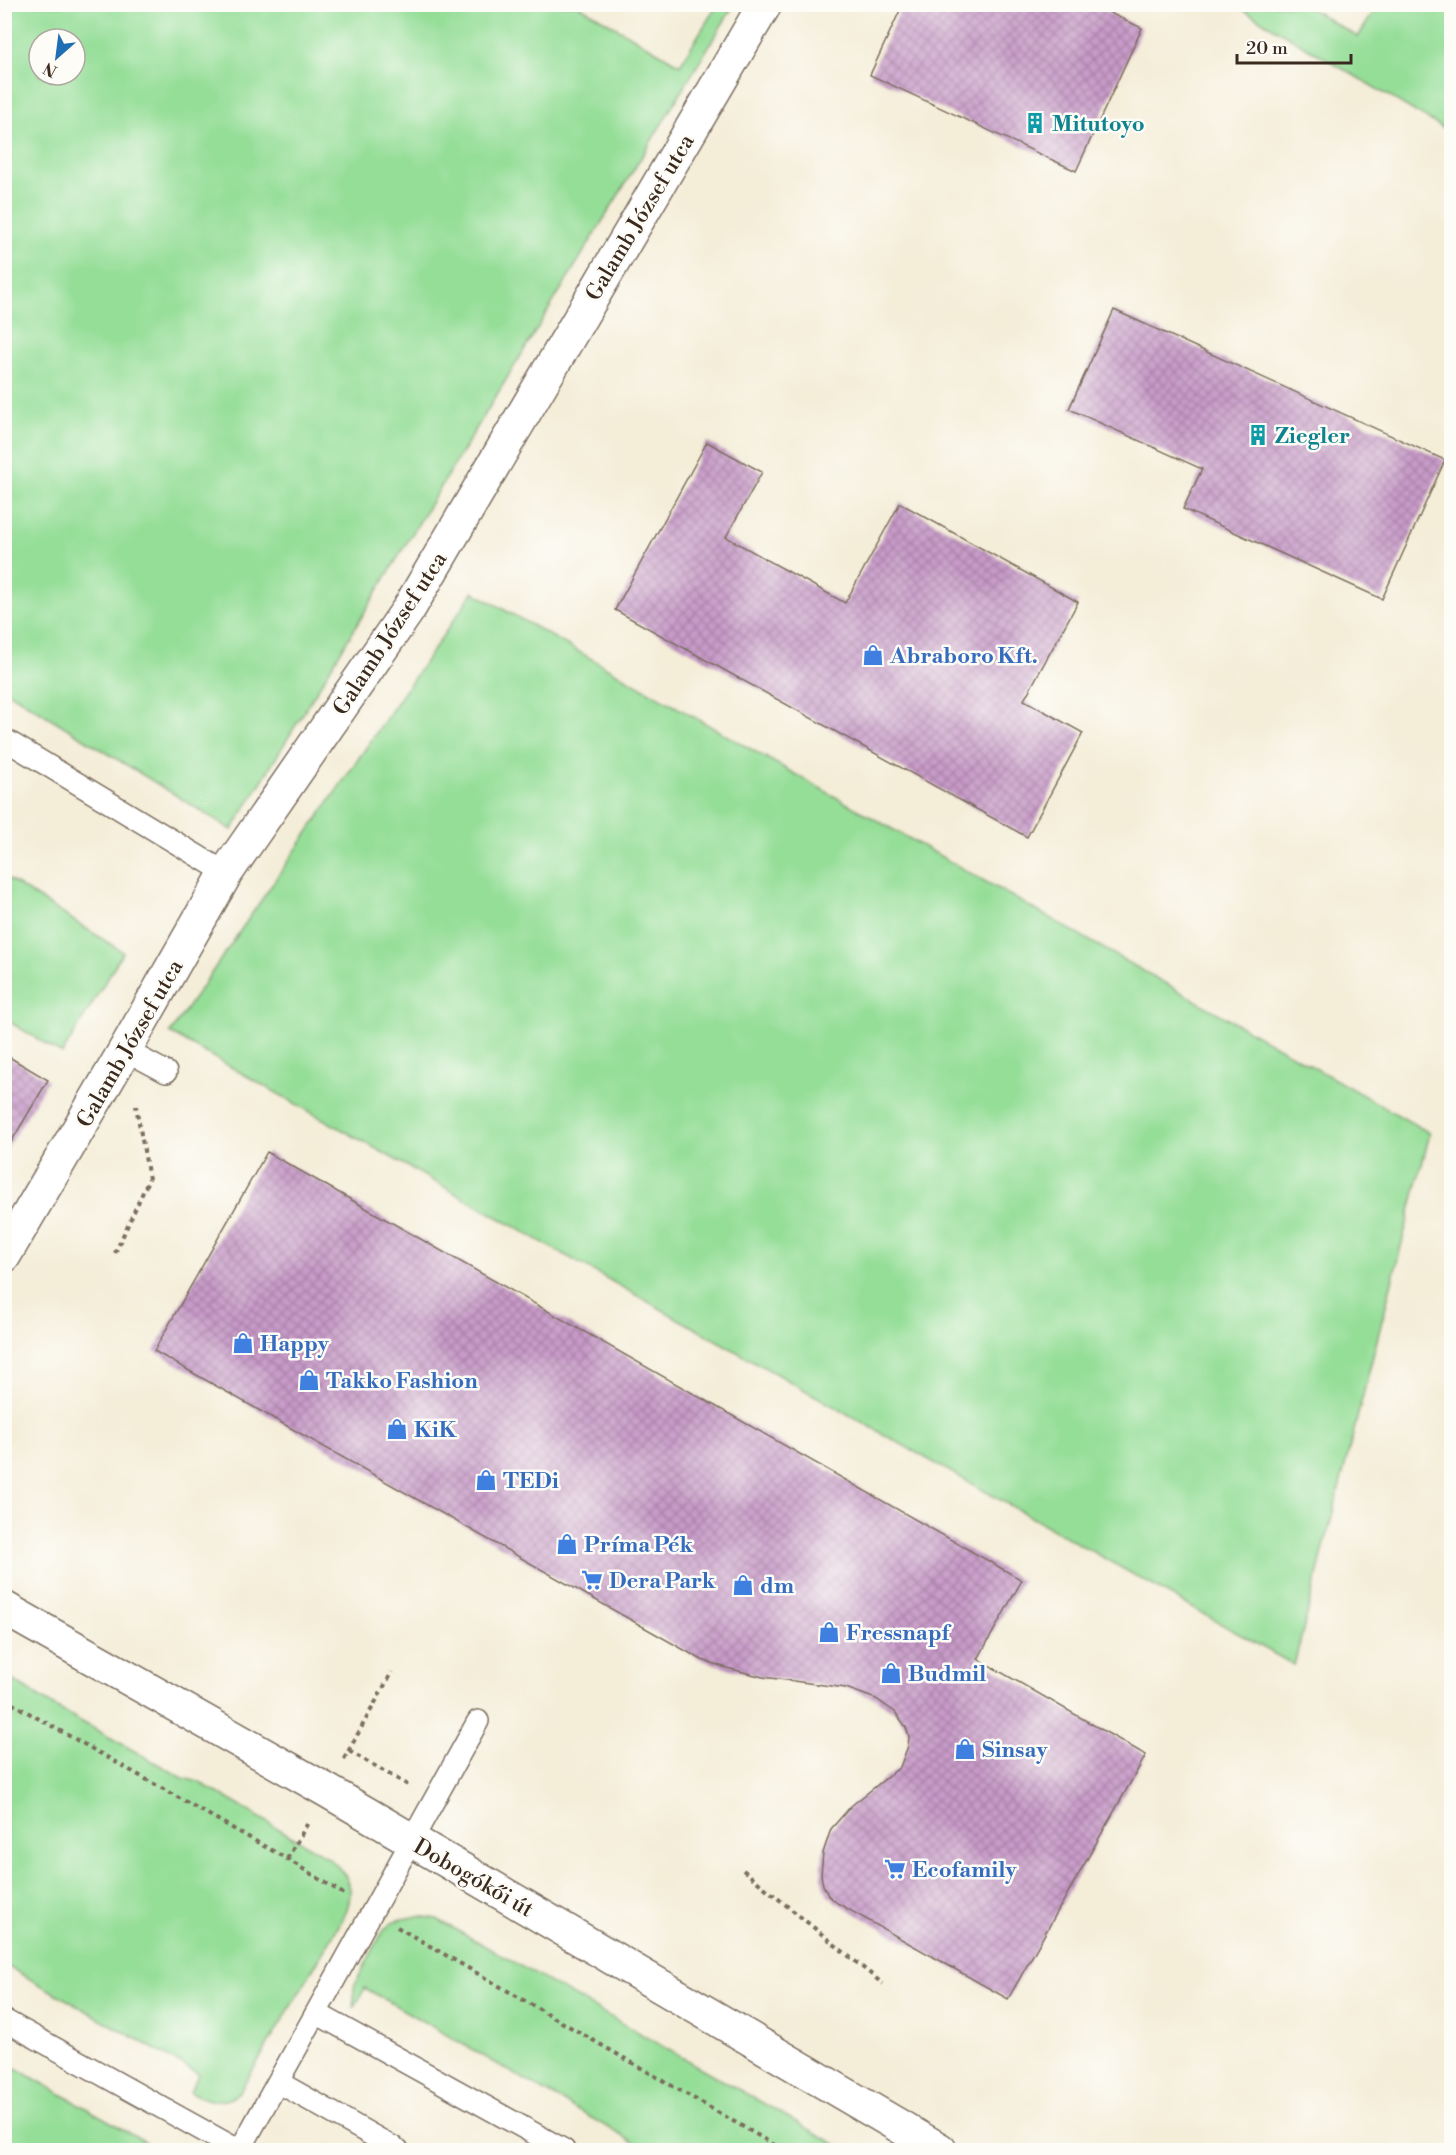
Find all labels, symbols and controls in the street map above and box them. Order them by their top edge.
north arrow [27,27,87,87]
scale bar [1237,27,1351,65]
text: 20 m [1246,37,1288,60]
text: N [40,57,61,81]
building icon: Mitutoyo [1023,111,1047,135]
place label: Mitutoyo [1052,111,1145,138]
street label: Galamb József utca [580,129,701,306]
building icon: Ziegler [1246,423,1270,447]
place label: Ziegler [1275,423,1350,450]
street label: Galamb József utca [327,546,454,721]
shop icon: Abraboro Kft. [861,643,885,667]
place label: Abraboro Kft. [889,643,1038,670]
street label: Galamb József utca [71,954,190,1132]
shop icon: Happy [231,1331,255,1355]
place label: Happy [260,1331,330,1358]
shop icon: Takko Fashion [297,1368,321,1392]
place label: Takko Fashion [326,1368,478,1395]
shop icon: KiK [385,1417,409,1441]
place label: KiK [414,1417,458,1444]
shop icon: TEDi [474,1468,498,1492]
place label: TEDi [503,1468,559,1495]
shop icon: Príma Pék [555,1532,579,1556]
place label: Príma Pék [584,1532,694,1559]
supermarket icon: Dera Park [580,1568,604,1592]
place label: Dera Park [609,1568,716,1595]
shop icon: dm [731,1573,755,1597]
place label: dm [760,1573,794,1600]
shop icon: Fressnapf [817,1620,841,1644]
place label: Fressnapf [846,1620,952,1647]
shop icon: Budmil [879,1661,903,1685]
place label: Budmil [908,1661,986,1688]
shop icon: Sinsay [953,1737,977,1761]
place label: Sinsay [982,1737,1048,1764]
street label: Dobogókői út [409,1833,538,1924]
supermarket icon: Ecofamily [883,1857,907,1881]
place label: Ecofamily [912,1857,1018,1884]

